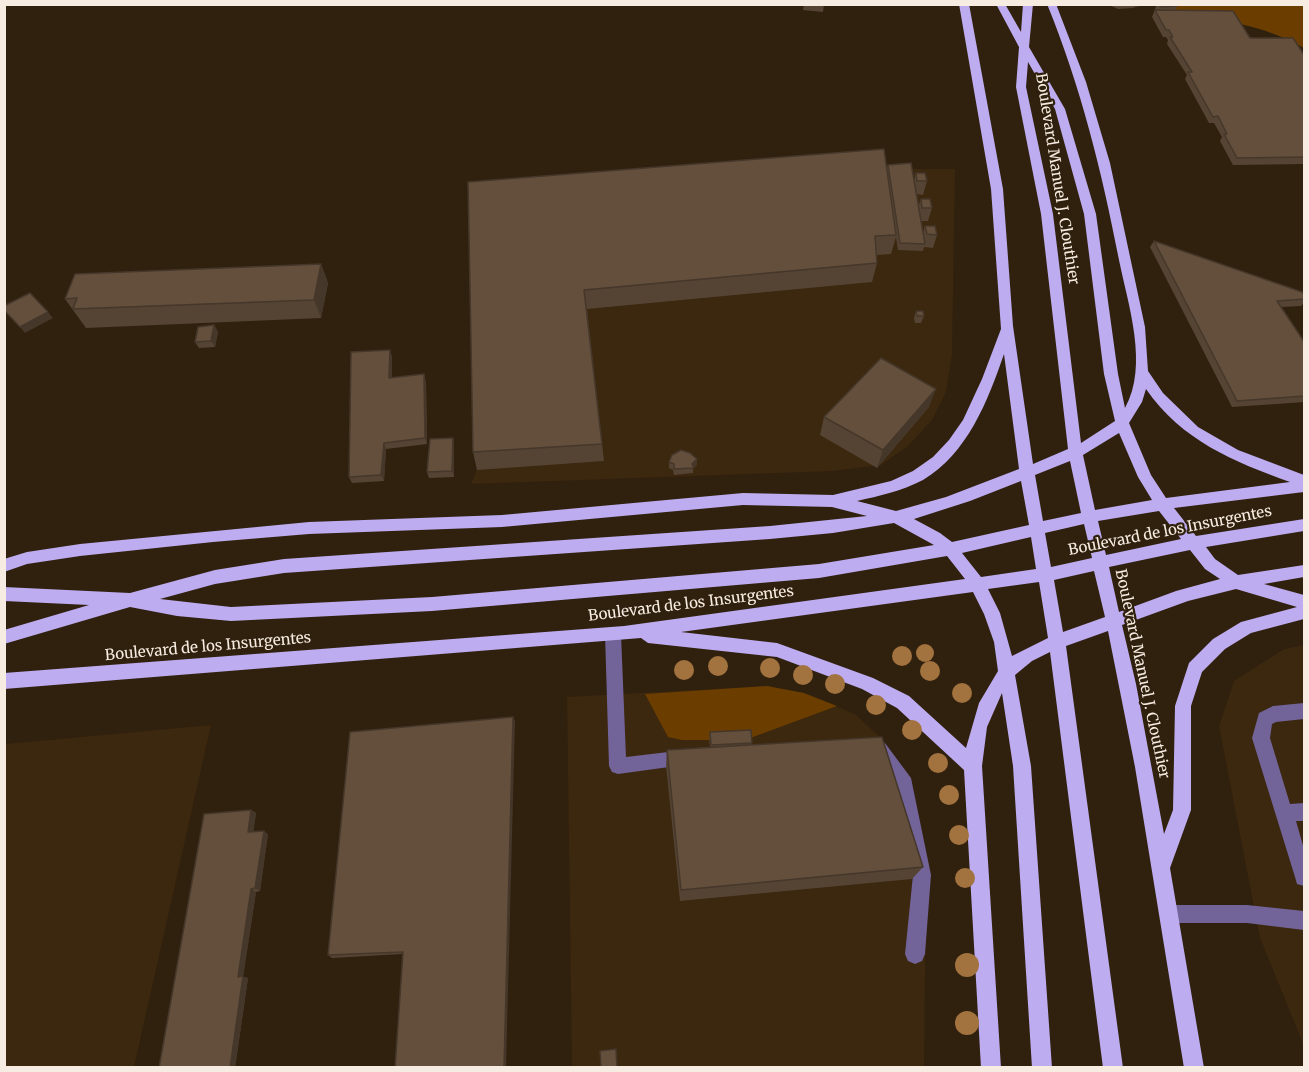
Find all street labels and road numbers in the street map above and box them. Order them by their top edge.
street label: Boulevard Manuel J. Clouthier [1031,72,1083,286]
street label: Boulevard de los Insurgentes [1067,502,1273,560]
street label: Boulevard Manuel J. Clouthier [1111,568,1173,780]
street label: Boulevard de los Insurgentes [587,582,795,626]
street label: Boulevard de los Insurgentes [104,629,312,665]

